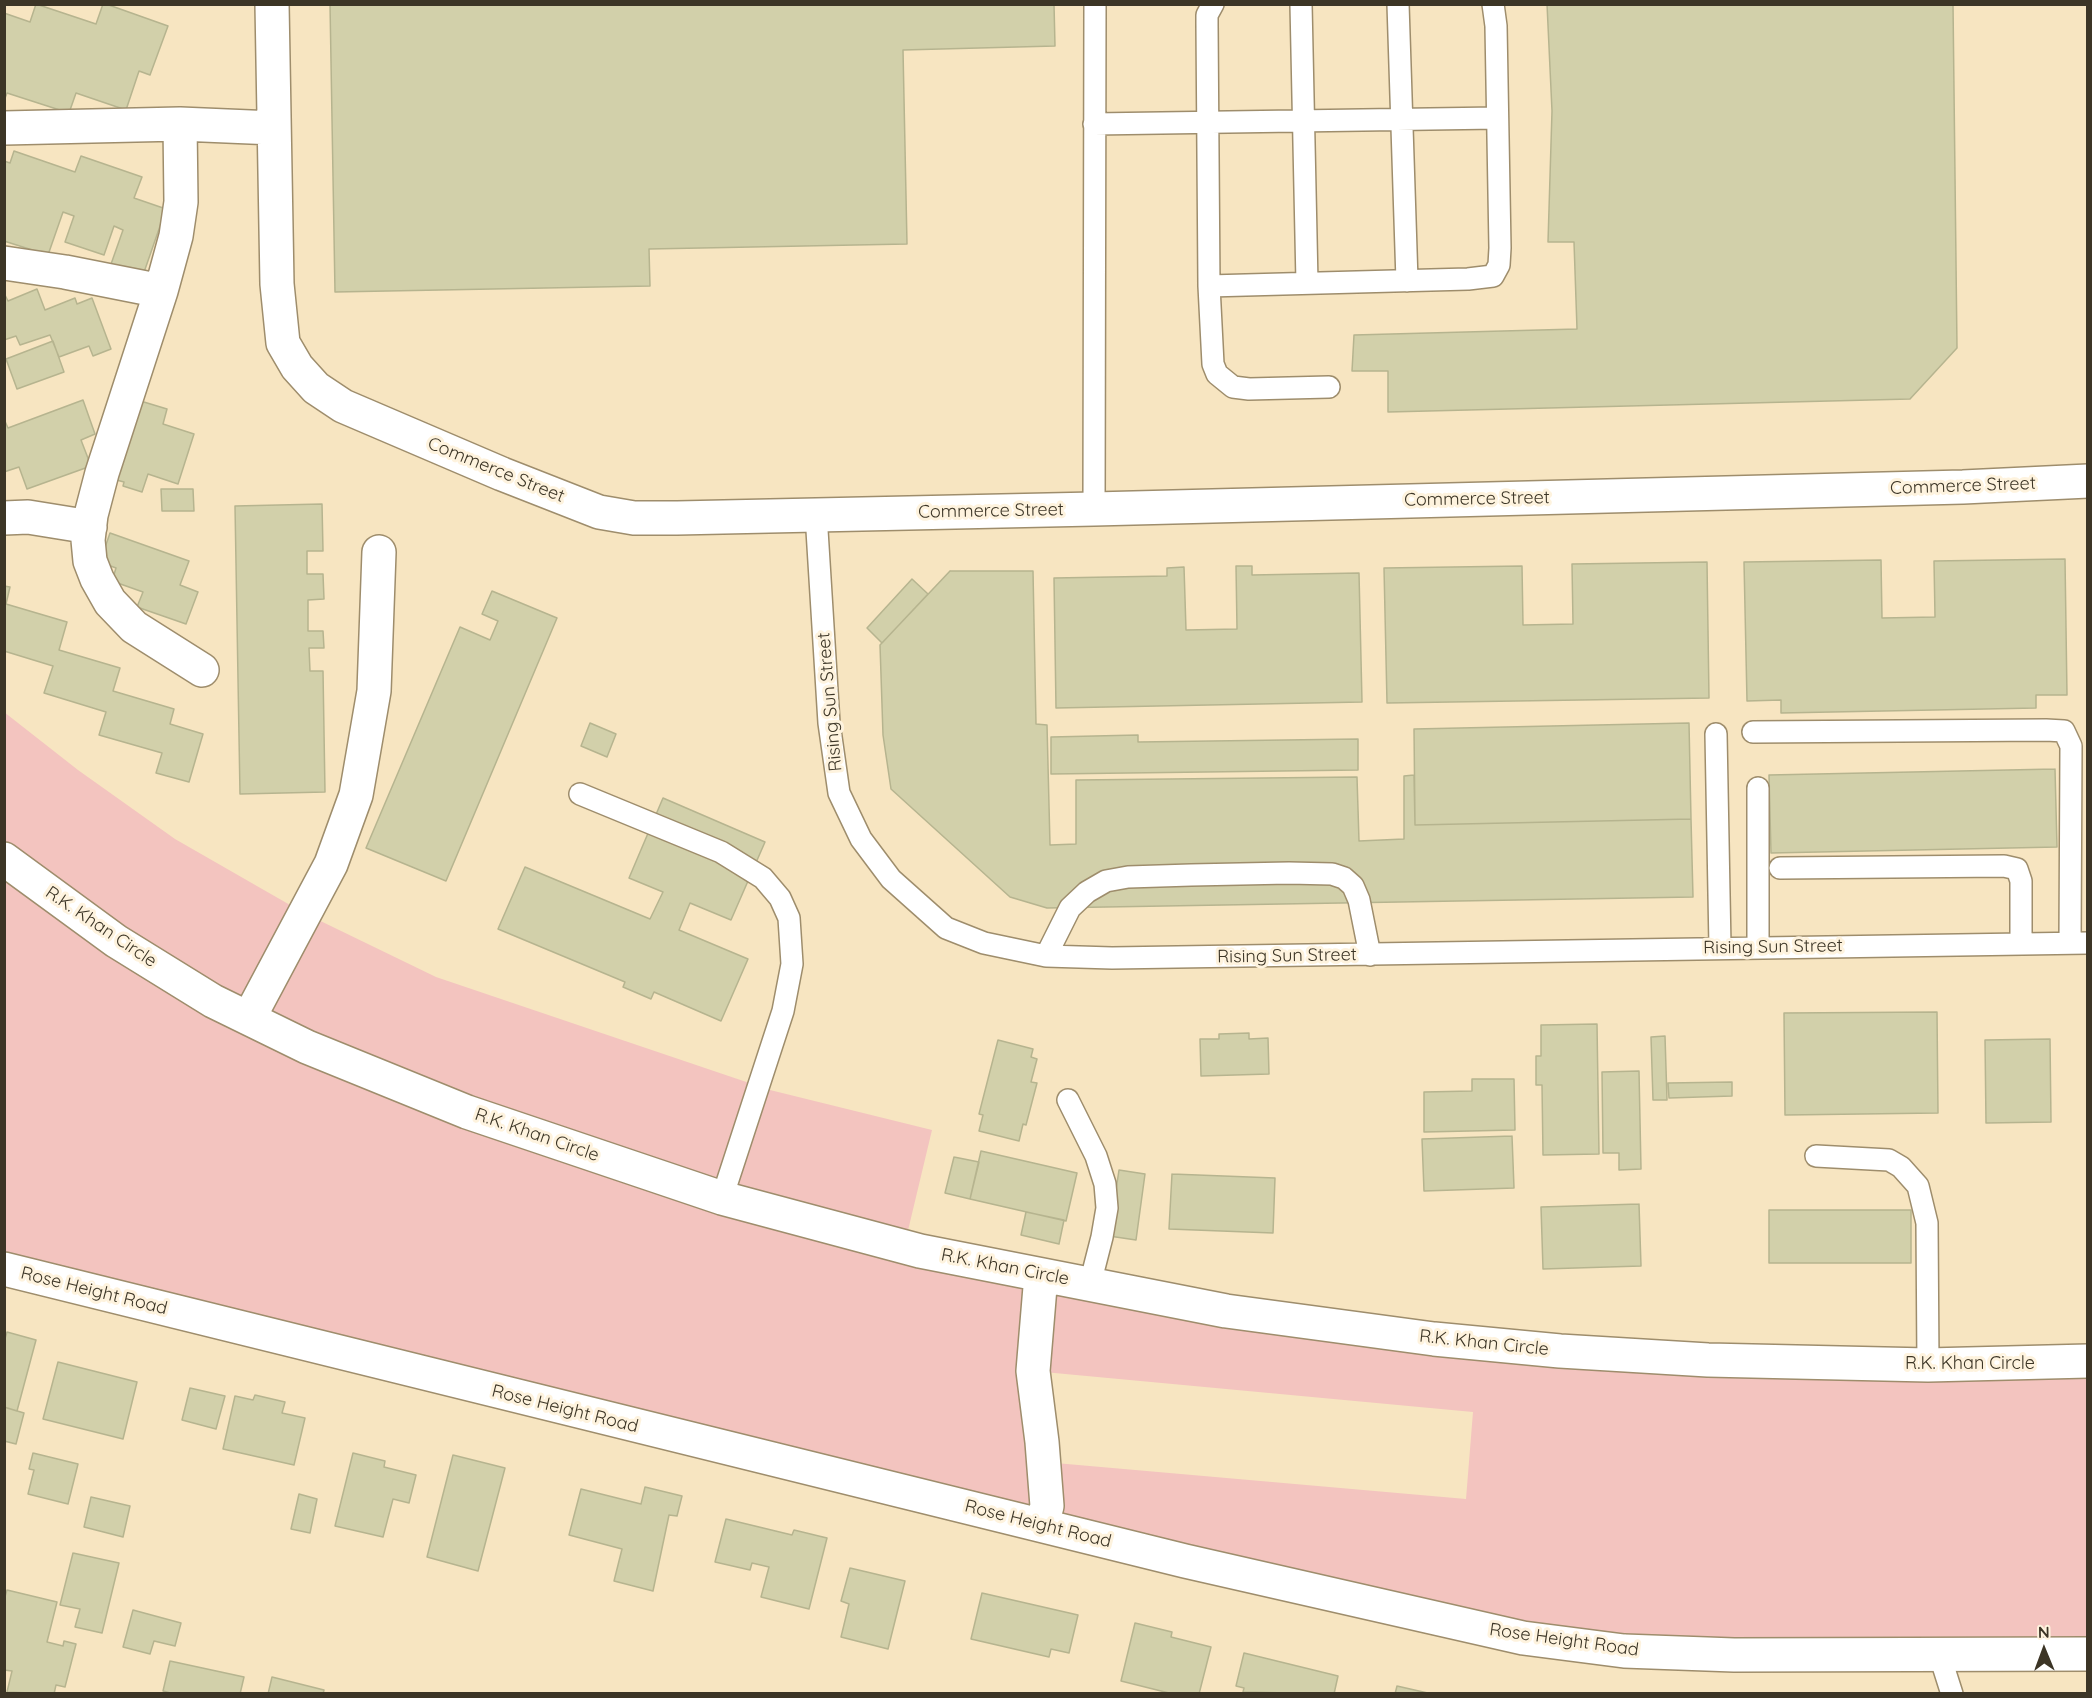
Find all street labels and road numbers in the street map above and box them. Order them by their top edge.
street label: Commerce Street [424,433,568,507]
street label: Commerce Street [1890,473,2036,499]
street label: Commerce Street [1404,487,1550,511]
street label: Commerce Street [918,499,1064,523]
street label: Rising Sun Street [813,632,847,772]
street label: R.K. Khan Circle [41,882,161,972]
street label: Rising Sun Street [1703,935,1843,959]
street label: Rising Sun Street [1217,944,1357,968]
street label: R.K. Khan Circle [472,1104,602,1166]
street label: R.K. Khan Circle [939,1244,1071,1290]
street label: Rose Height Road [18,1262,170,1320]
street label: R.K. Khan Circle [1418,1325,1550,1361]
street label: R.K. Khan Circle [1905,1353,2035,1375]
street label: Rose Height Road [489,1380,641,1438]
street label: Rose Height Road [962,1495,1114,1553]
street label: Rose Height Road [1488,1619,1640,1661]

